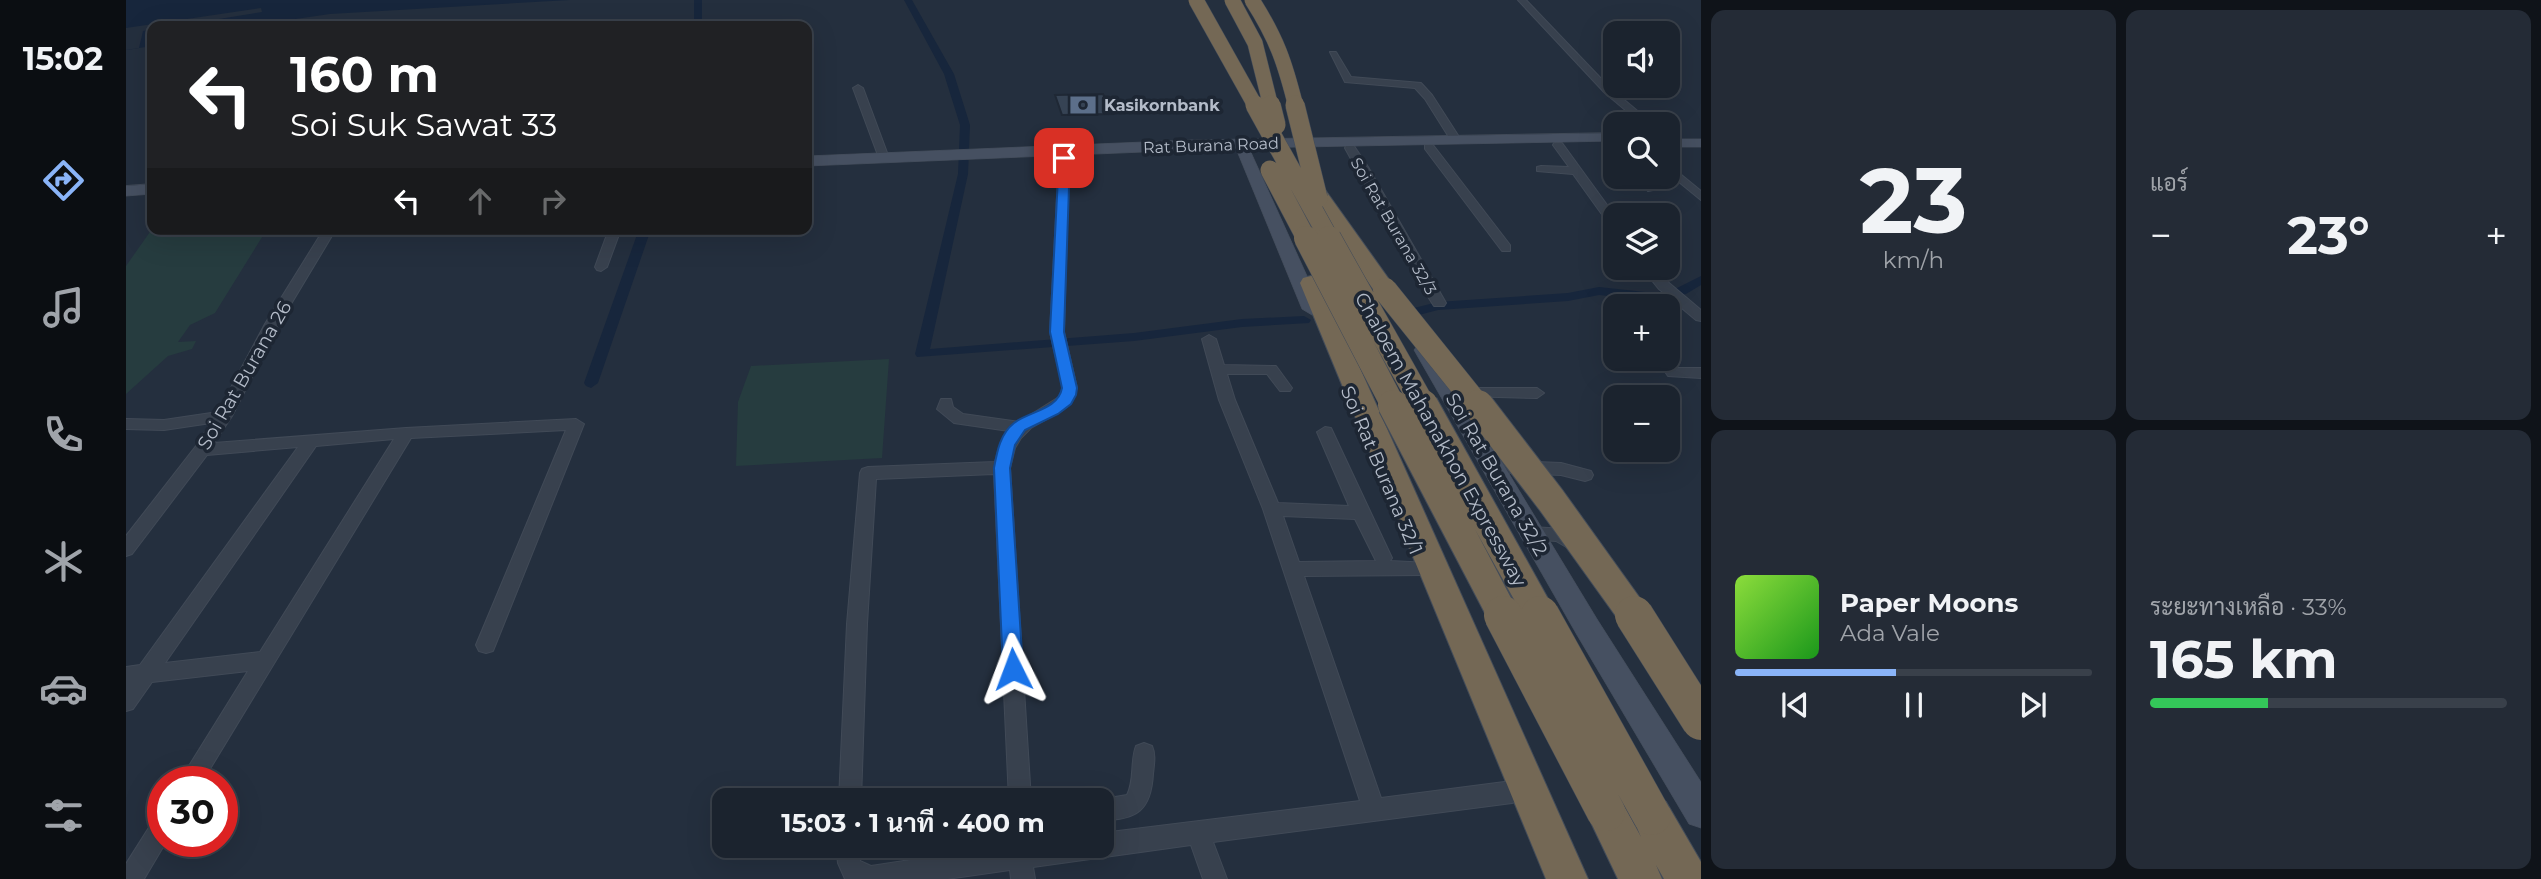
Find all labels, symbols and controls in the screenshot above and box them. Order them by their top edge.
map controls [1603,21,1680,462]
button: sound [1603,21,1680,98]
text: 15:02 [23,39,103,78]
text: 160 m [290,45,439,104]
icon: left [175,49,266,140]
bank icon: Kasikornbank [1068,90,1098,120]
place label: Kasikornbank [1104,96,1220,115]
text: Soi Suk Sawat 33 [290,105,557,144]
button: search [1603,112,1680,189]
pin [1034,128,1094,188]
street label: Rat Burana Road [1143,134,1279,157]
icon: arrive [1045,139,1083,177]
text: 23 [1860,145,1967,256]
street label: Soi Rat Burana 32/3 [1347,154,1441,298]
icon: directions [39,156,88,205]
text: แอร์ [2150,169,2188,197]
icon: left [388,182,426,220]
icon: ahead [461,182,499,220]
icon: right [534,182,572,220]
button: layers [1603,203,1680,280]
text: 23° [2287,204,2370,267]
text: − [2150,212,2172,259]
text: + [2485,212,2507,259]
text: km/h [1883,246,1944,274]
icon: music [39,283,88,332]
street label: Chaloem Mahanakhon Expressway [1350,288,1532,591]
button: + [1603,294,1680,371]
street label: Soi Rat Burana 26 [193,297,296,454]
street label: Soi Rat Burana 32/1 [1336,382,1427,558]
button: − [1603,385,1680,462]
street label: Soi Rat Burana 32/2 [1441,389,1553,560]
icon: phone [39,410,88,459]
icon: climate [39,537,88,586]
text: Paper Moons [1840,587,2018,619]
text: ระยะทางเหลือ · 33% [2150,593,2347,621]
text: Ada Vale [1840,619,1940,647]
text: 165 km [2150,628,2338,691]
position arrow [976,632,1050,706]
icon: car [39,664,88,713]
icon: previous [1776,686,1814,724]
icon: pause [1895,686,1933,724]
icon: next [2014,686,2052,724]
speed limit sign: 30 [147,766,238,857]
icon: filters [39,791,88,840]
text: 15:03 · 1 นาที · 400 m [781,807,1045,839]

